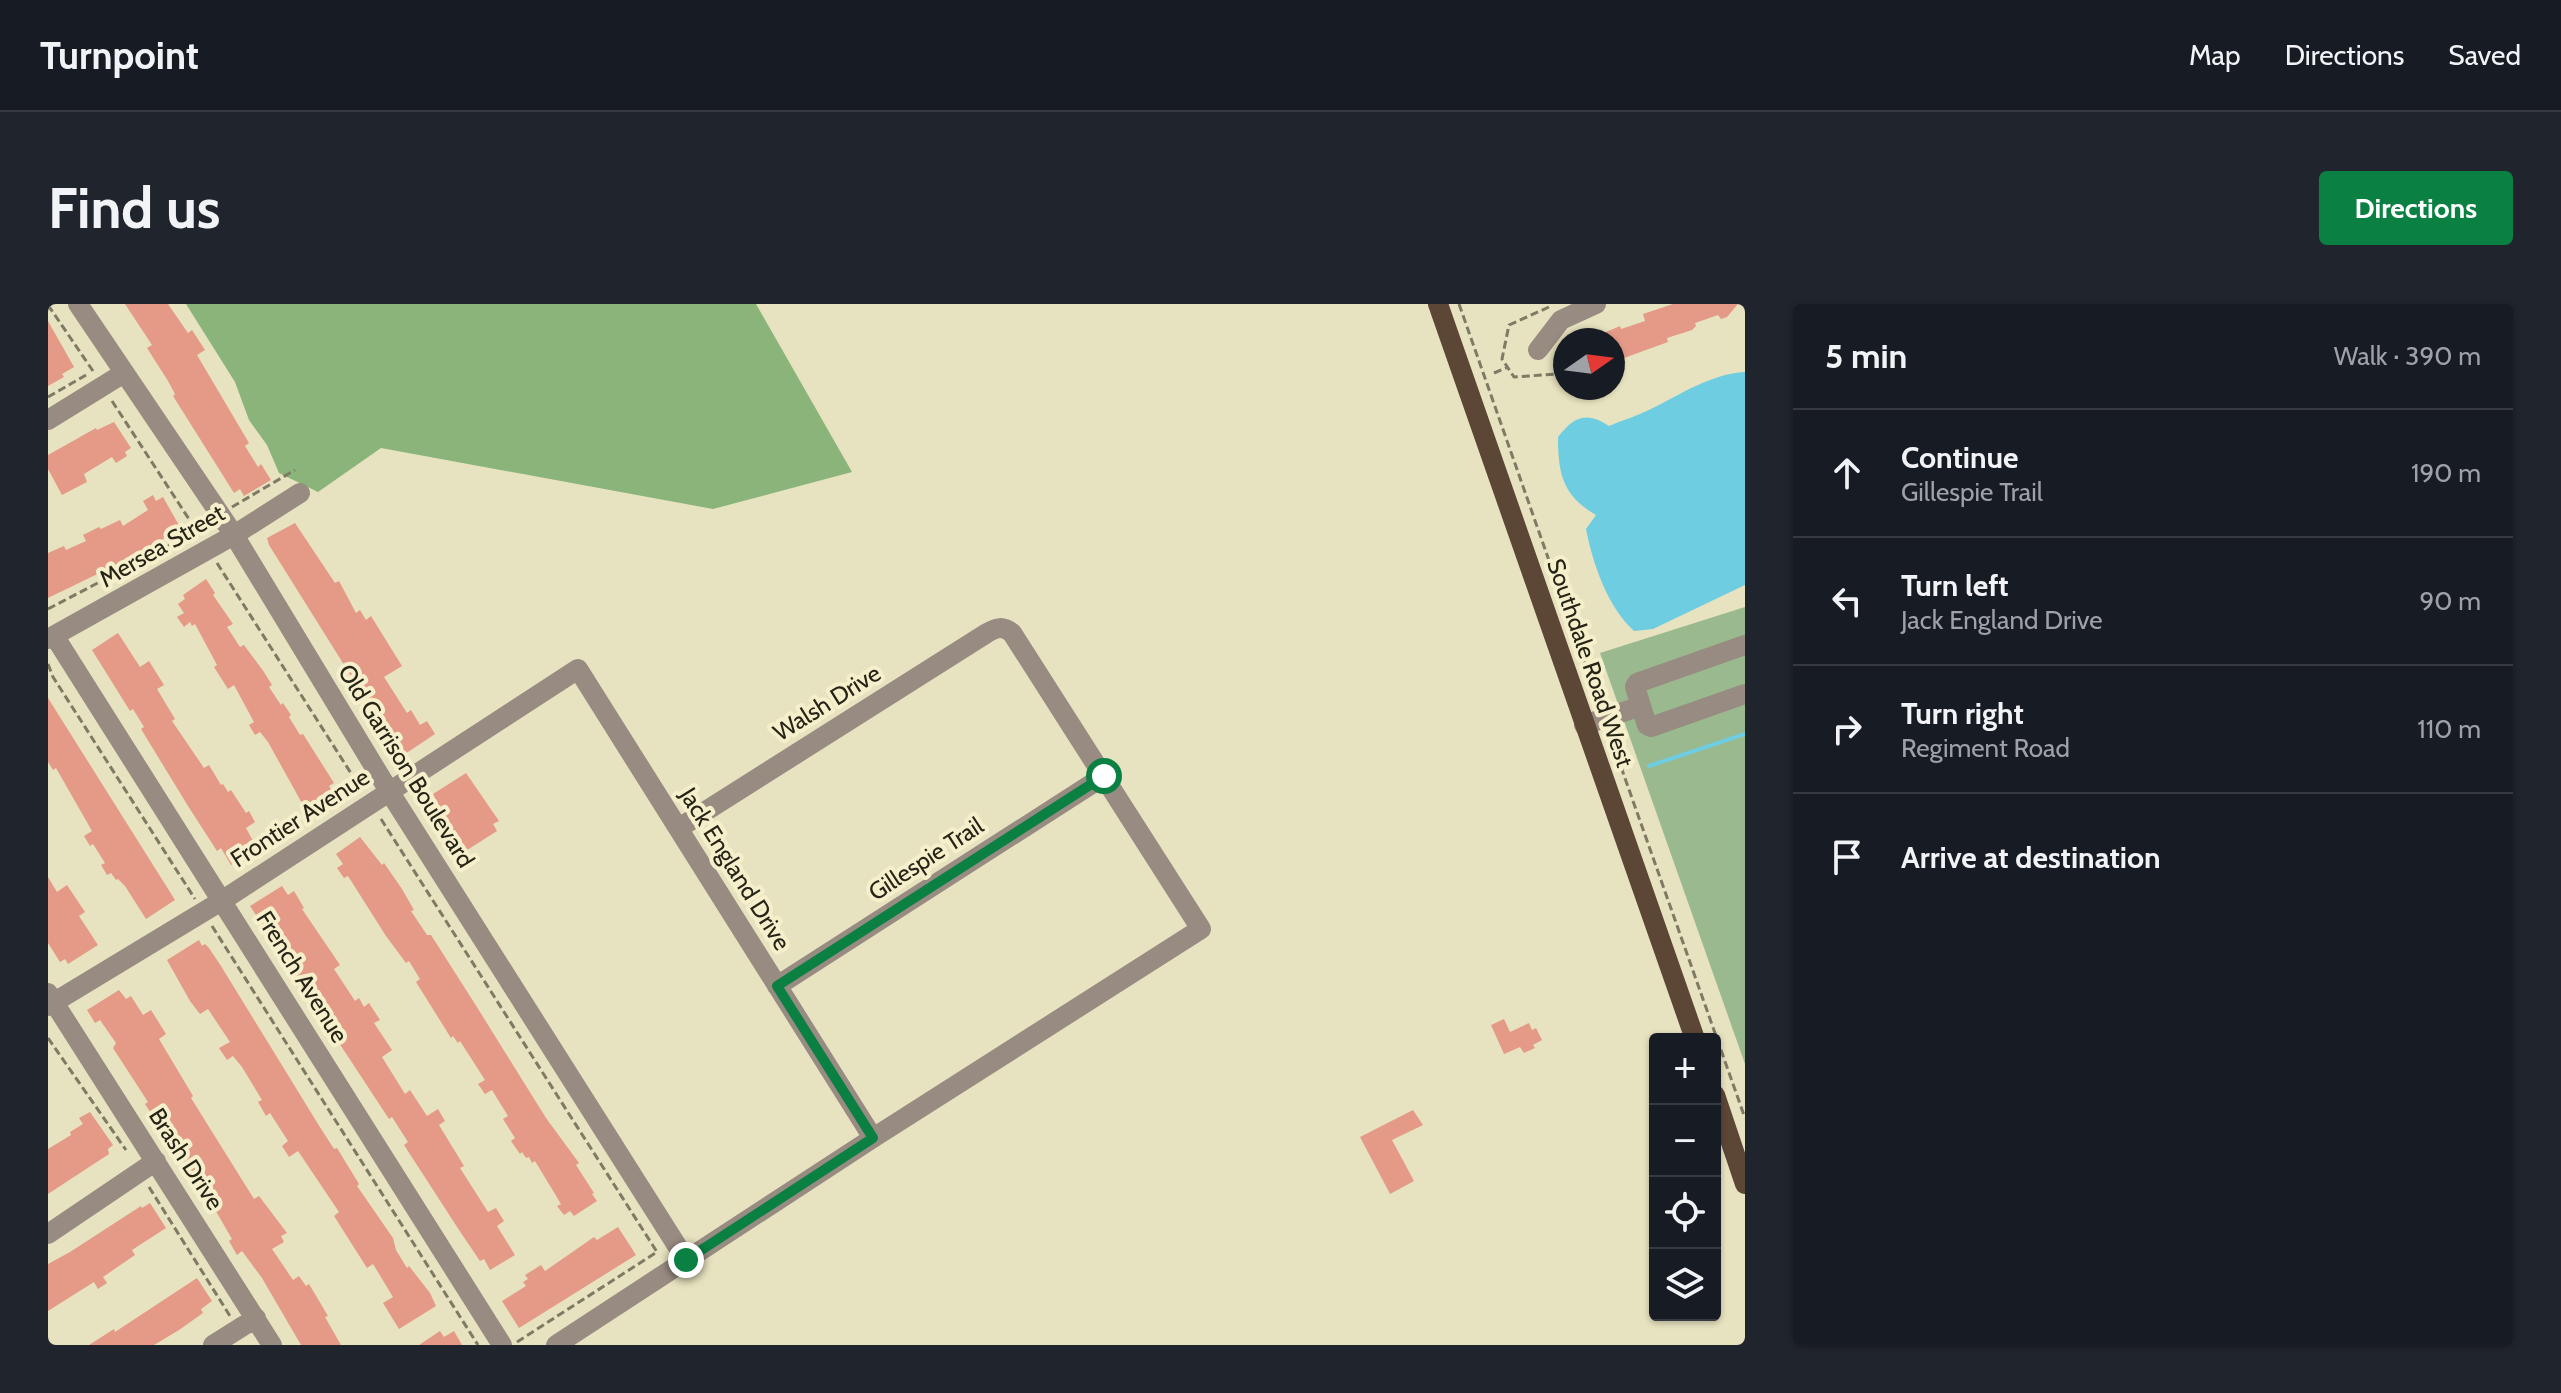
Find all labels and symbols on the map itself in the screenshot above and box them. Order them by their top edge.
north arrow [1553,328,1625,400]
street label: Mersea Street [94,498,230,593]
street label: Southdale Road West [1541,555,1640,771]
street label: Walsh Drive [768,658,886,747]
street label: Old Garrison Boulevard [332,659,481,873]
route start [1086,758,1122,794]
street label: Frontier Avenue [225,762,375,873]
street label: Jack England Drive [673,781,797,955]
street label: Gillespie Trail [863,811,989,906]
street label: French Avenue [250,906,354,1048]
street label: Brash Drive [143,1102,230,1215]
route end [668,1242,704,1278]

